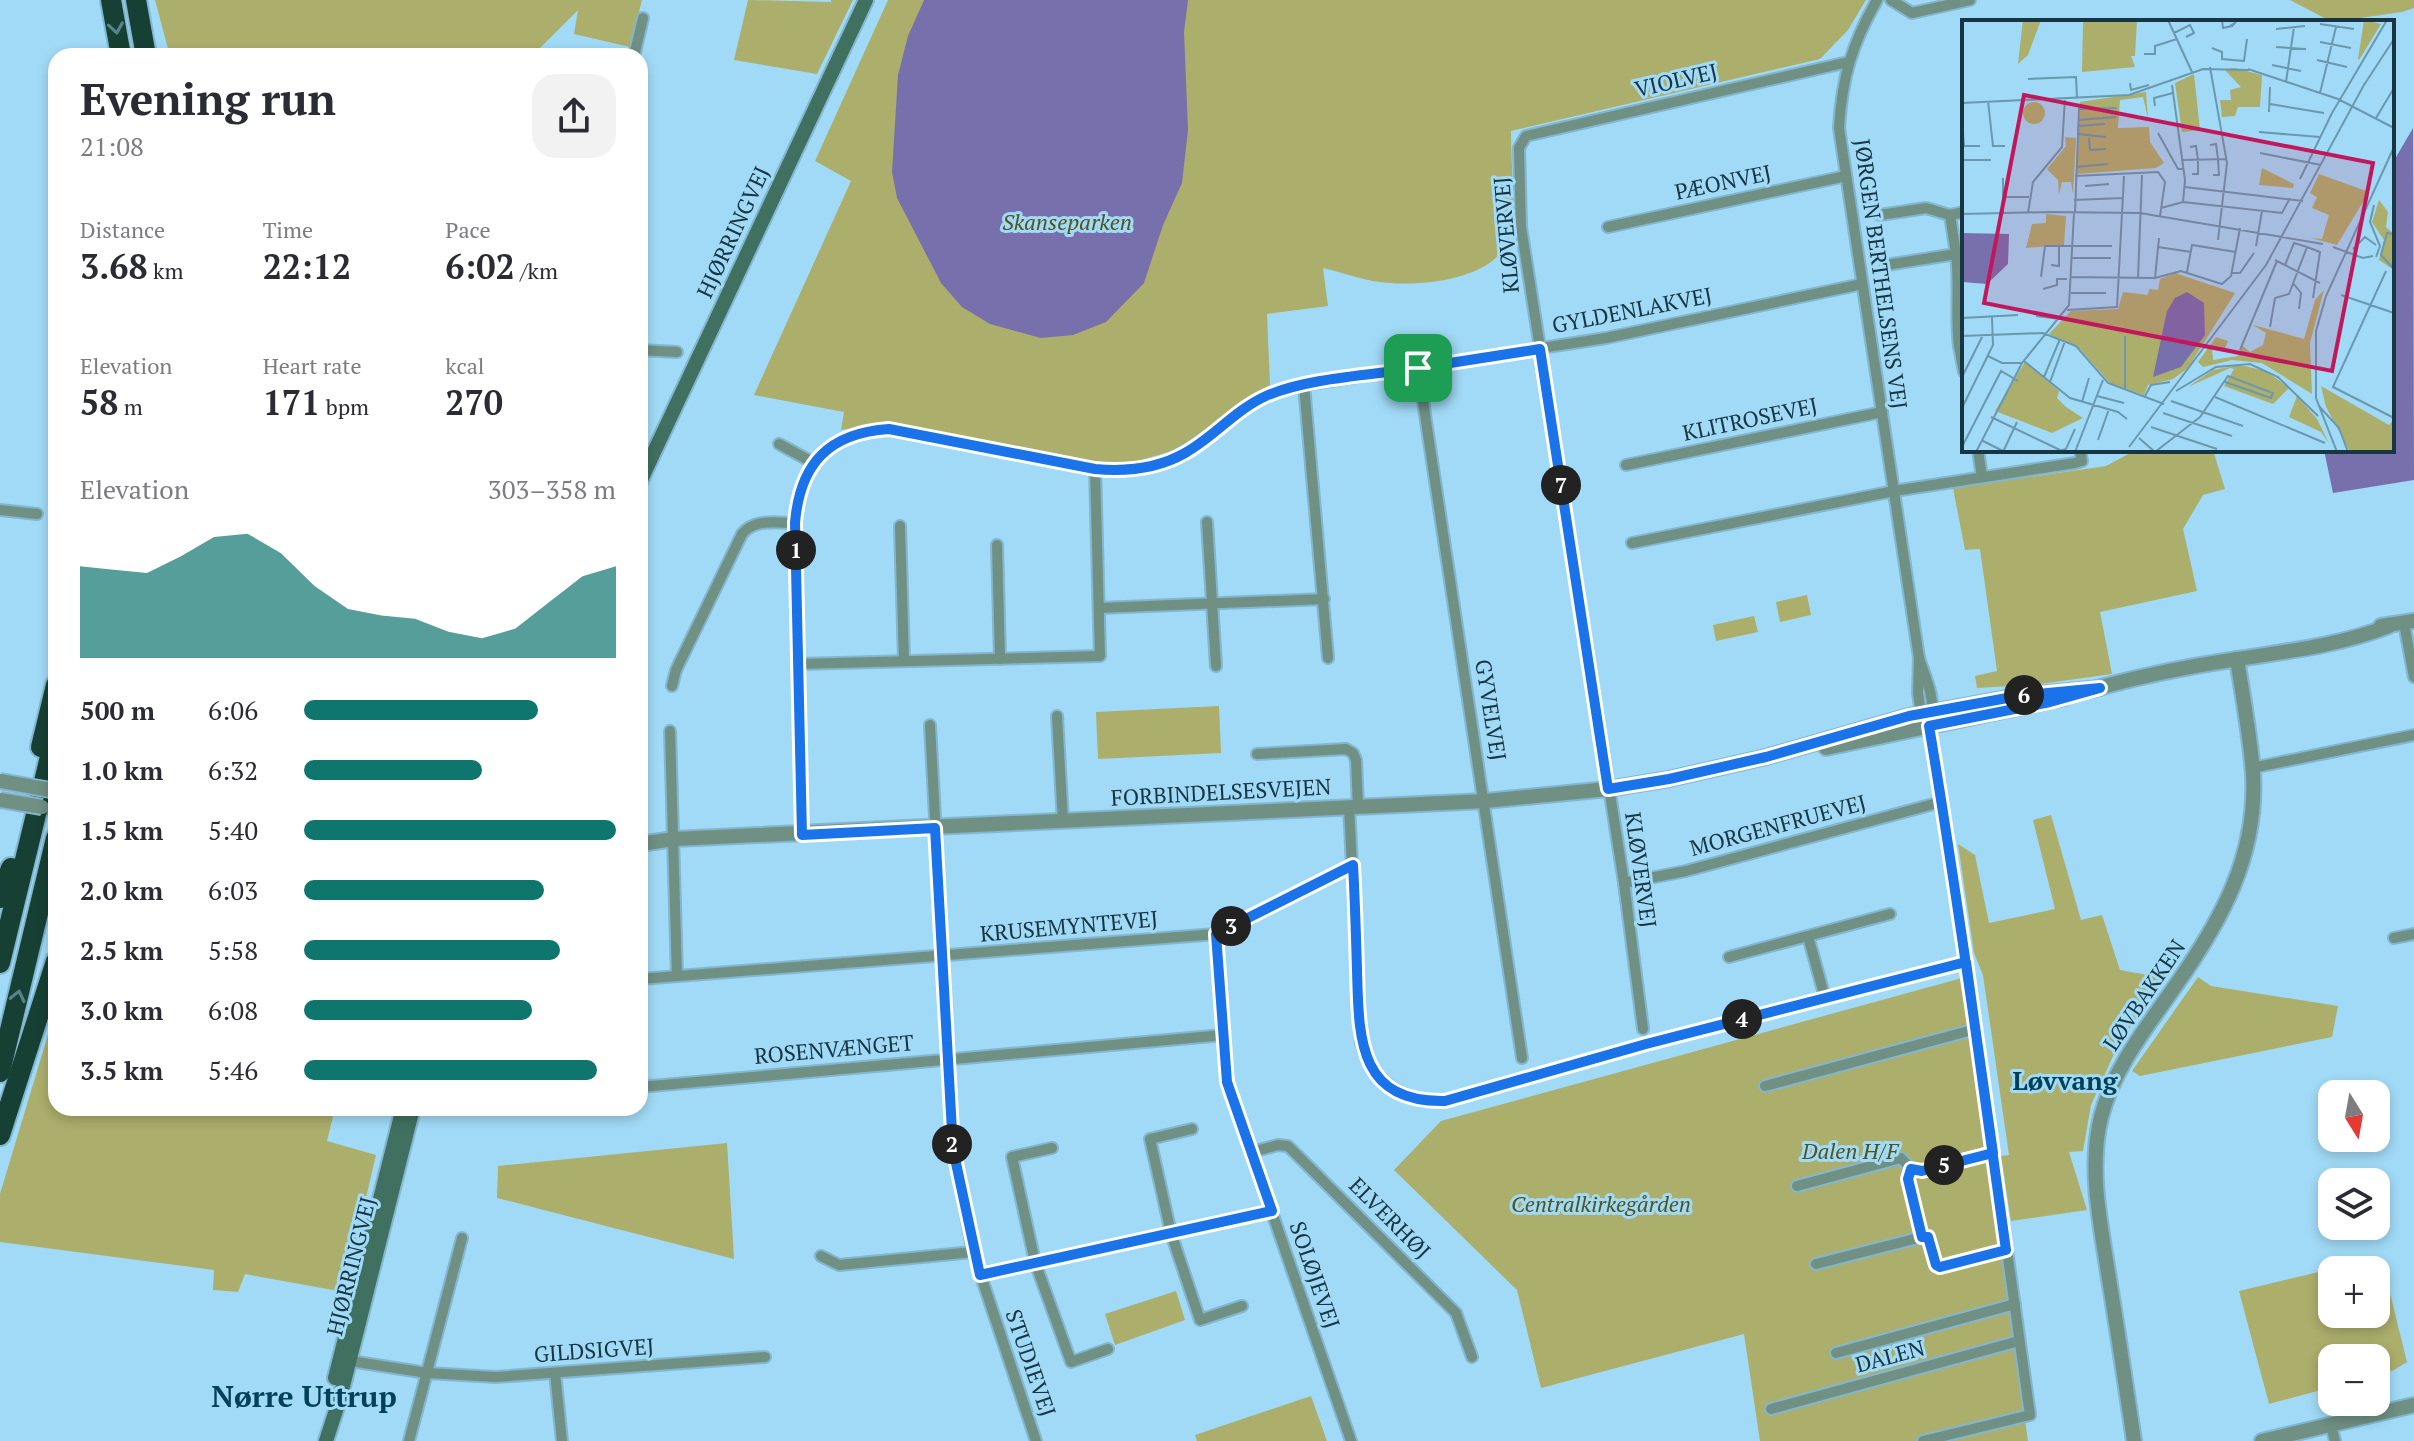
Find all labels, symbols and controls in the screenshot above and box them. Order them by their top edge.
inset map [1962,20,2394,452]
one-way arrow [107,21,124,35]
street label: VIOLVEJ [1632,56,1720,103]
text: Evening run [80,69,336,128]
button: share [532,74,616,158]
text: 21:08 [80,129,144,163]
street label: JØRGEN BERTHELSENS VEJ [1848,137,1915,411]
street label: PÆONVEJ [1672,157,1774,206]
street label: HJØRRINGVEJ [689,161,776,302]
street label: KLØVERVEJ [1486,176,1525,294]
park label: Skanseparken [1002,207,1132,236]
text: Distance [80,215,165,244]
text: Time [263,215,313,244]
text: Pace [445,215,490,244]
text: 3.68 [80,244,148,289]
text: 22:12 [263,244,351,289]
text: 6:02 [445,244,515,289]
text: km [148,256,183,285]
text: /km [515,256,558,285]
street label: GYLDENLAKVEJ [1549,280,1714,339]
pin [1384,334,1452,402]
icon: arrive [1396,346,1440,390]
text: Elevation [80,351,172,380]
text: Heart rate [263,351,362,380]
text: kcal [445,351,484,380]
text: 58 [80,380,118,425]
text: 171 [263,380,320,425]
text: 270 [445,380,503,425]
street label: KLITROSEVEJ [1680,390,1820,447]
text: m [118,392,143,421]
text: bpm [320,392,369,421]
pin: 7 [1541,465,1581,505]
text: 7 [1555,470,1567,499]
text: Elevation [80,472,189,506]
text: 303–358 m [488,472,616,506]
pin: 1 [776,530,816,570]
text: 1 [790,535,802,564]
street label: GYVELVEJ [1469,657,1514,763]
pin: 6 [2004,675,2044,715]
text: 6 [2018,680,2030,709]
text: 500 m [80,693,155,727]
text: 6:06 [208,693,258,727]
text: 1.0 km [80,753,163,787]
text: 6:32 [208,753,258,787]
street label: FORBINDELSESVEJEN [1110,771,1332,812]
street label: MORGENFRUEVEJ [1686,787,1869,862]
street label: KLØVERVEJ [1619,810,1664,930]
text: 1.5 km [80,813,163,847]
text: 5:40 [208,813,258,847]
text: 2.0 km [80,873,163,907]
text: 6:03 [208,873,258,907]
street label: KRUSEMYNTEVEJ [979,903,1159,948]
pin: 3 [1211,906,1251,946]
text: 3 [1225,911,1237,940]
text: 2.5 km [80,933,163,967]
text: 5:58 [208,933,258,967]
street label: LØVBAKKEN [2096,934,2191,1056]
one-way arrow [9,990,26,1003]
text: 3.0 km [80,993,163,1027]
text: 6:08 [208,993,258,1027]
pin: 4 [1722,999,1762,1039]
text: 4 [1736,1004,1748,1033]
street label: ROSENVÆNGET [753,1027,915,1070]
text: 3.5 km [80,1053,163,1087]
text: 5:46 [208,1053,258,1087]
district label: Løvvang [2013,1063,2119,1097]
north arrow [2318,1080,2390,1152]
map controls [2318,1080,2390,1416]
pin: 2 [932,1124,972,1164]
text: 2 [946,1129,958,1158]
park label: Dalen H/F [1801,1136,1900,1165]
pin: 5 [1924,1145,1964,1185]
text: 5 [1938,1150,1950,1179]
button: layers [2318,1168,2390,1240]
street label: ELVERHØJ [1343,1170,1438,1265]
park label: Centralkirkegården [1511,1189,1691,1218]
street label: HJØRRINGVEJ [319,1193,382,1338]
street label: SOLØJEVEJ [1284,1217,1347,1332]
button: + [2318,1256,2390,1328]
street label: STUDIEVEJ [1000,1305,1063,1420]
street label: GILDSIGVEJ [533,1331,655,1368]
street label: DALEN [1852,1332,1928,1379]
button: − [2318,1344,2390,1416]
district label: Nørre Uttrup [211,1376,397,1416]

